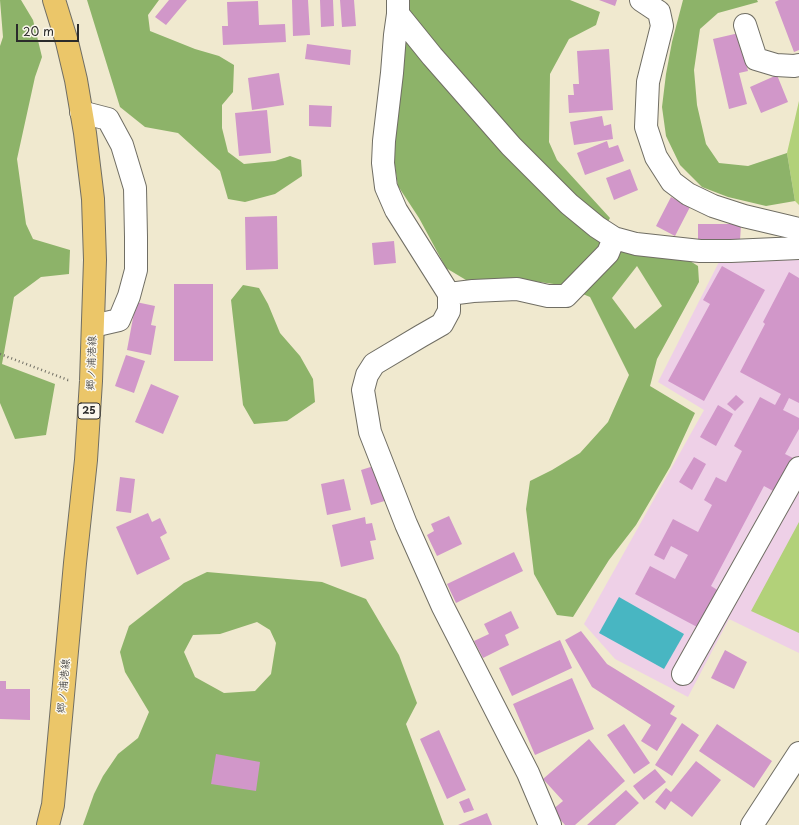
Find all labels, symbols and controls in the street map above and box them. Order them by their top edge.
scale bar [18,16,81,42]
text: 20 m [23,22,54,40]
street label: 郷ノ浦港線 [84,335,100,391]
road number: 25 [78,403,100,419]
street label: 郷ノ浦港線 [55,658,73,714]

